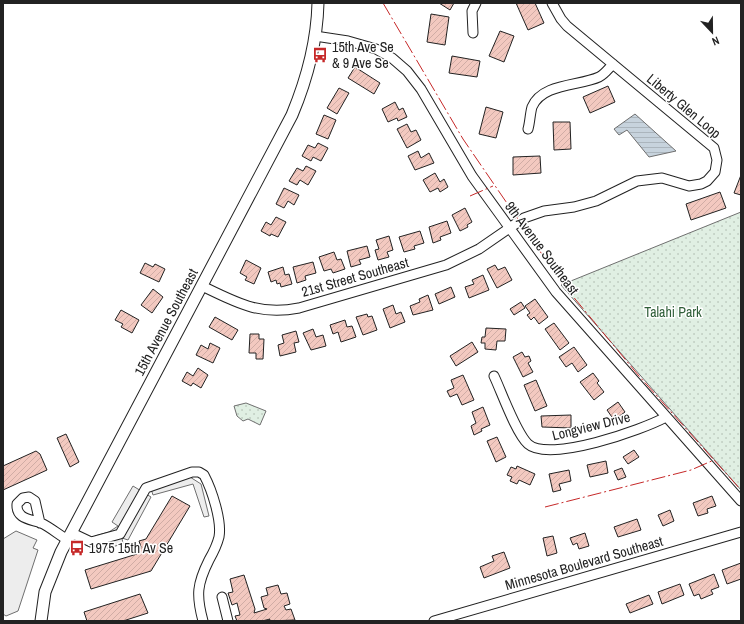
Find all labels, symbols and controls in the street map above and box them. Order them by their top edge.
north arrow [692,12,732,52]
text: N [710,34,721,49]
place label: 15th Ave Se & 9 Ave Se [332,38,394,72]
bus stop icon: 15th Ave Se & 9 Ave Se [311,46,329,64]
street label: Liberty Glen Loop [643,70,725,142]
street label: 9th Avenue Southeast [501,198,583,298]
street label: 21st Street Southeast [299,253,411,301]
street label: 15th Avenue Southeast [130,265,202,379]
park label: Talahi Park [644,303,702,321]
street label: Longview Drive [550,408,632,444]
street label: Minnesota Boulevard Southeast [503,532,665,594]
bus stop icon: 1975 15th Av Se [68,539,86,557]
place label: 1975 15th Av Se [89,539,173,557]

